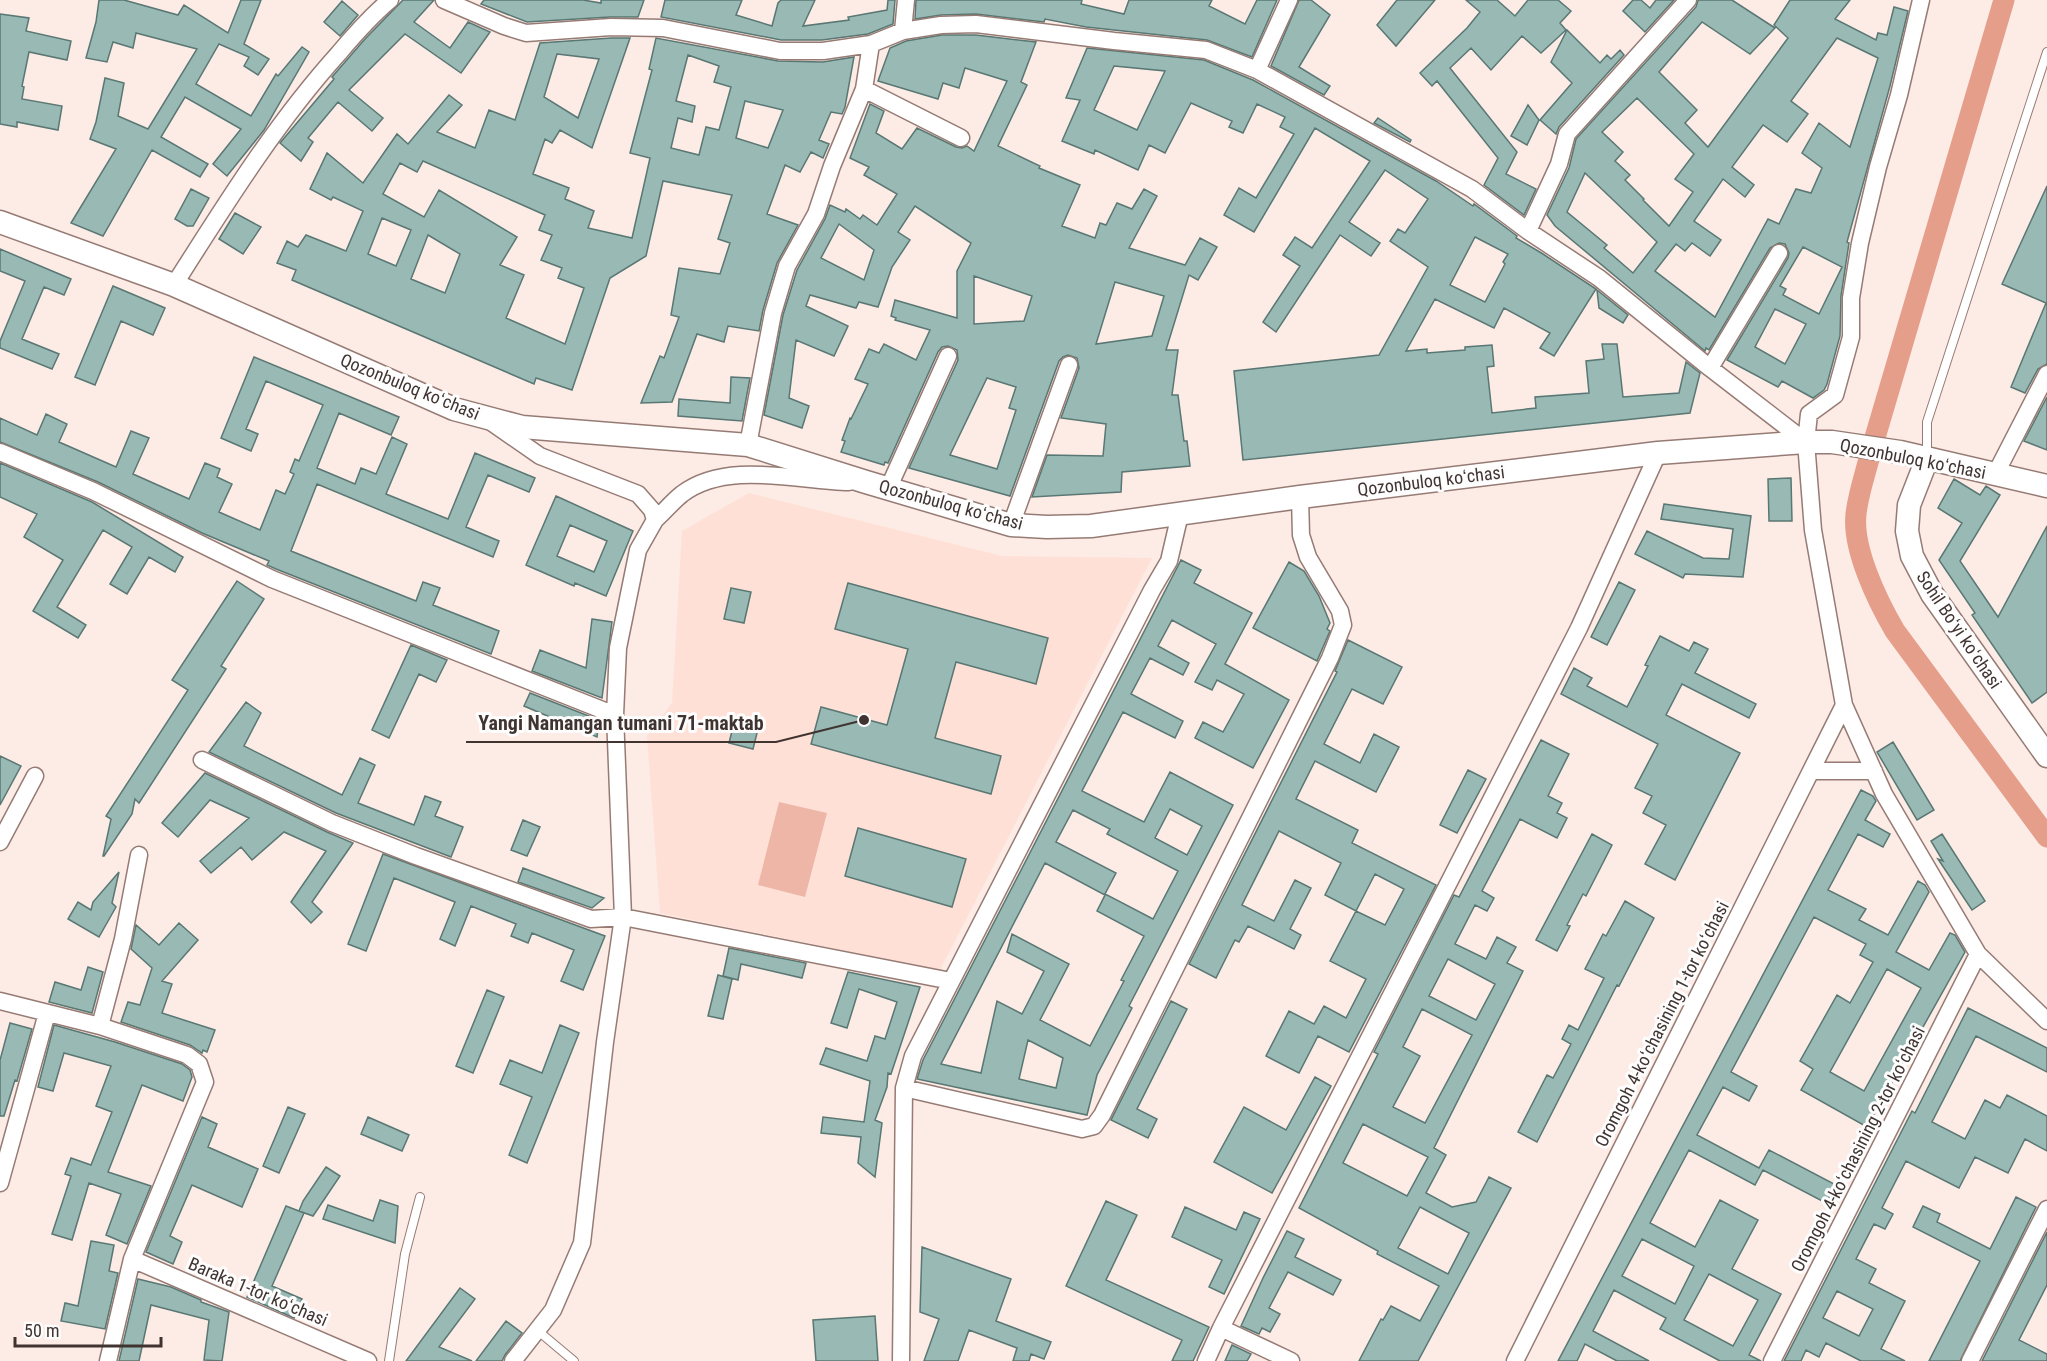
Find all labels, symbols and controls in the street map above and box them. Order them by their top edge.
street label: Qozonbuloq koʻchasi [338,349,483,424]
street label: Qozonbuloq koʻchasi [1838,434,1988,483]
street label: Qozonbuloq koʻchasi [1356,461,1506,500]
street label: Qozonbuloq koʻchasi [877,475,1025,534]
street label: Sohil Boʻyi koʻchasi [1912,567,2006,692]
callout: Yangi Namangan tumani 71-maktab [466,704,776,742]
text: Yangi Namangan tumani 71-maktab [478,711,764,735]
street label: Oromgoh 4-koʻchasining 1-tor koʻchasi [1590,897,1733,1150]
street label: Oromgoh 4-koʻchasining 2-tor koʻchasi [1786,1022,1929,1275]
street label: Baraka 1-tor koʻchasi [185,1253,331,1330]
scale bar [15,1310,160,1348]
text: 50 m [24,1320,59,1341]

